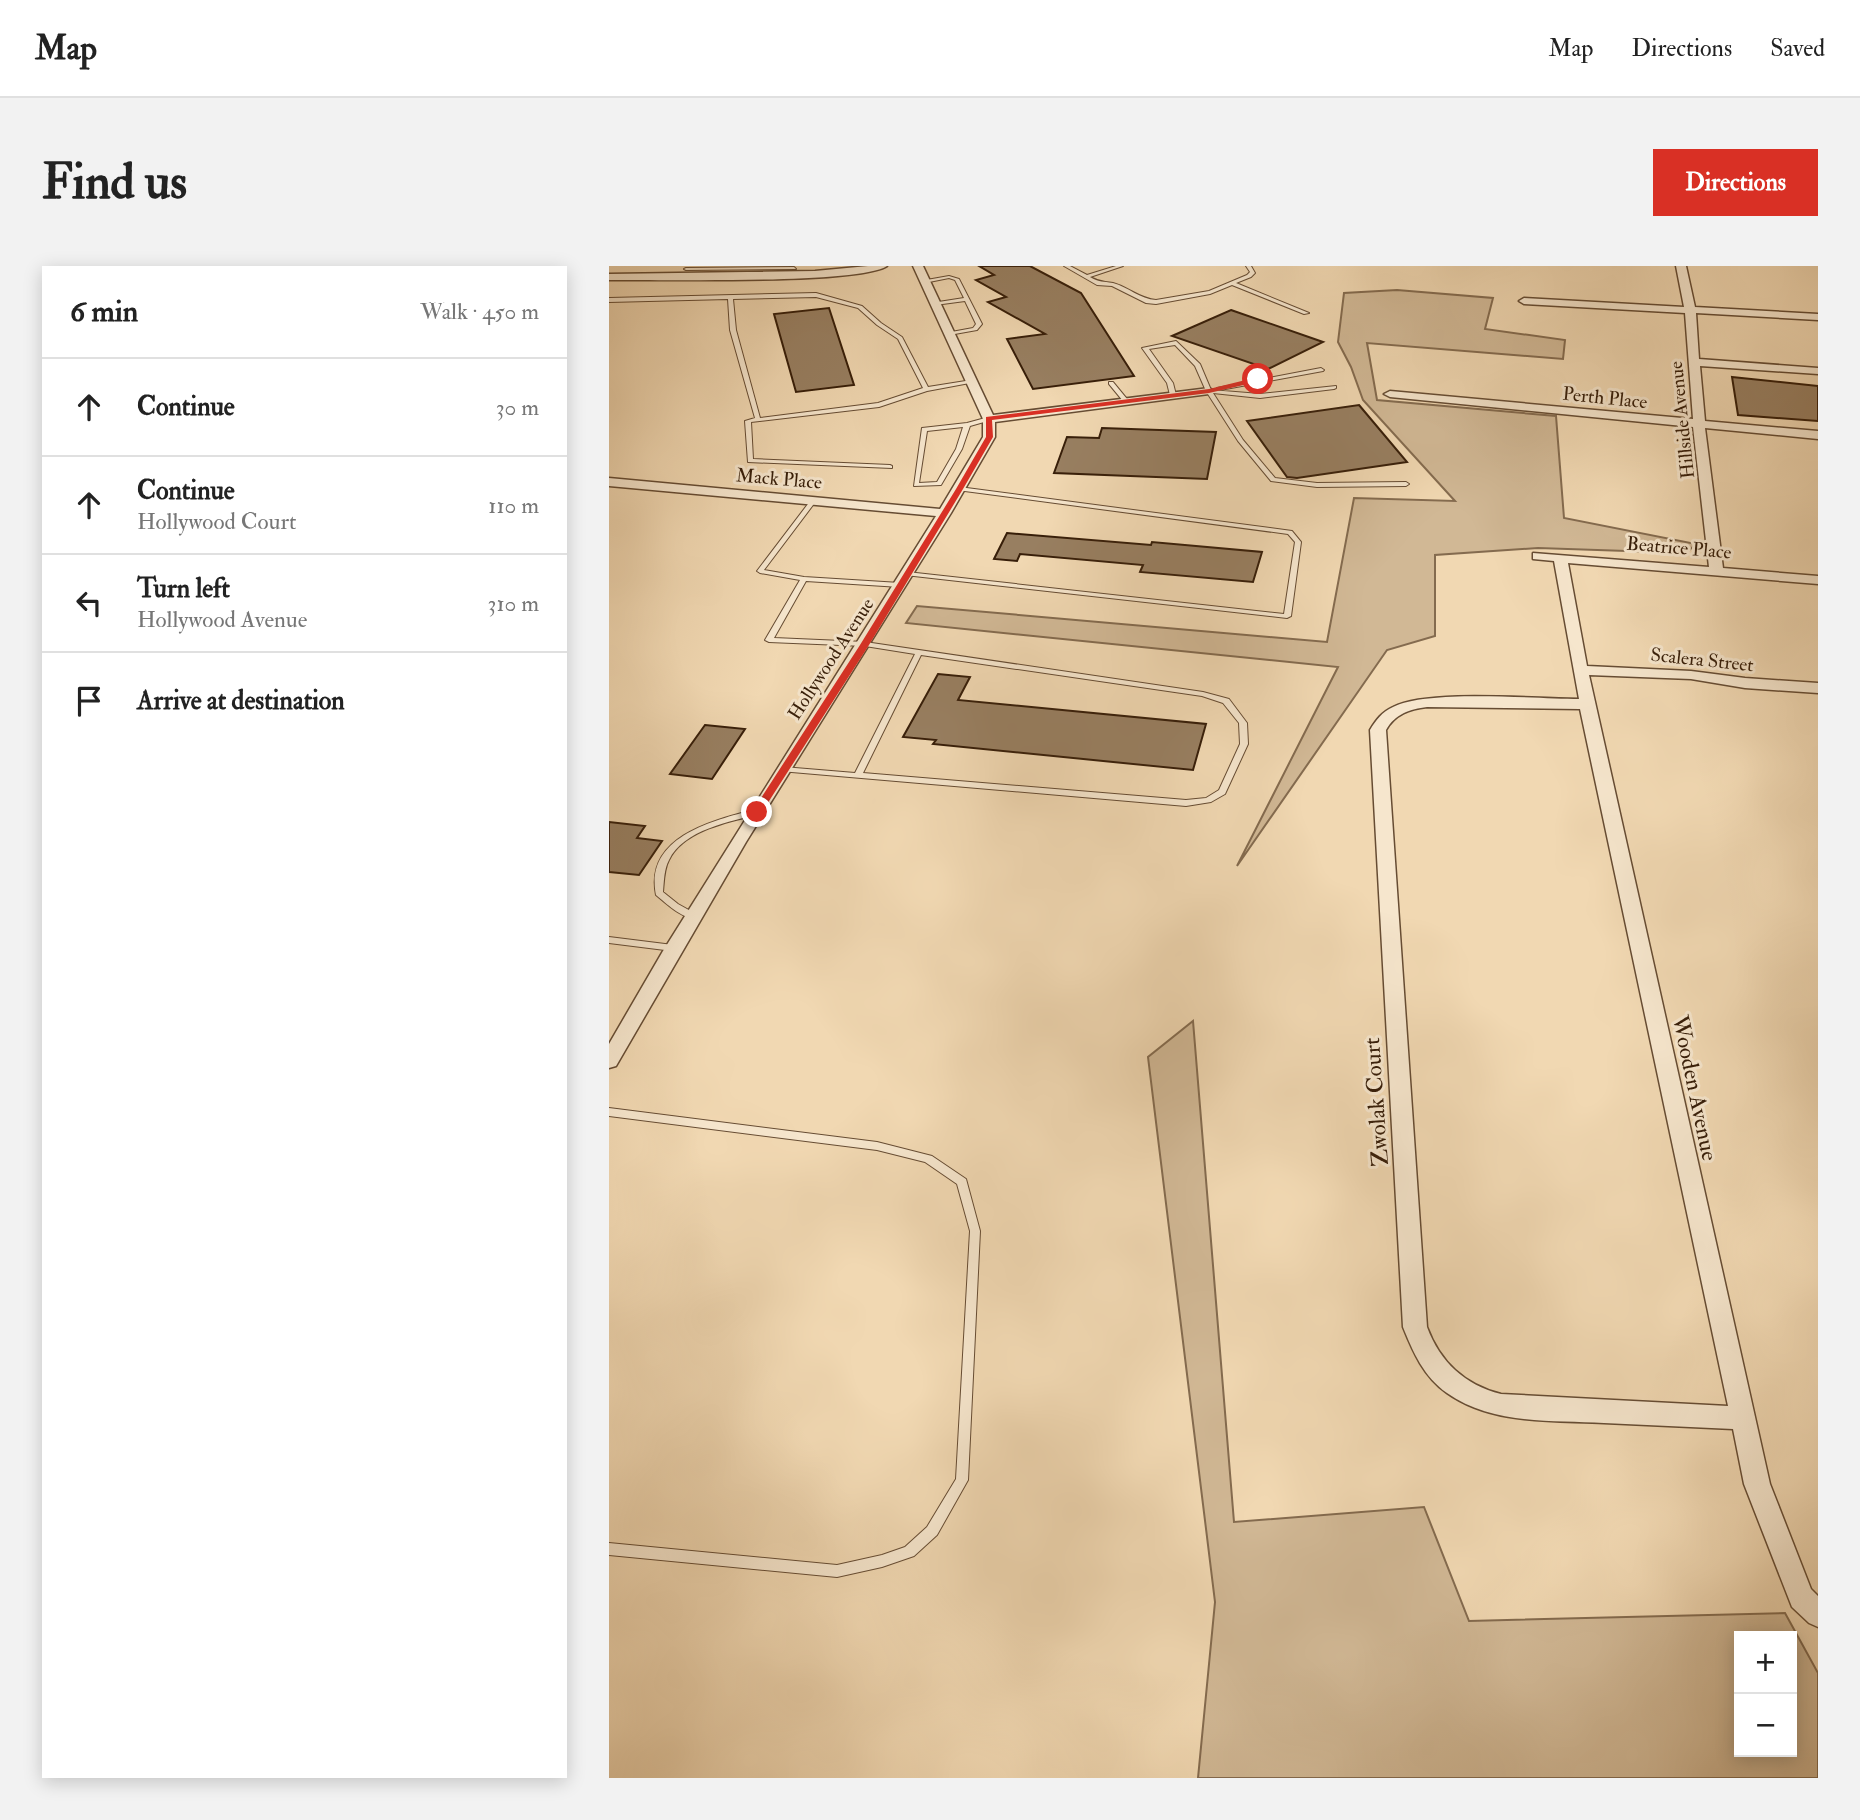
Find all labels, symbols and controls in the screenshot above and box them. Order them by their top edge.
text: Map [35,28,97,69]
text: Map [1548,33,1593,64]
text: Directions [1631,33,1732,64]
text: Saved [1770,33,1825,64]
button: Directions [1653,149,1818,216]
text: Find us [42,152,187,213]
text: 6 min [70,293,138,330]
text: Walk · 450 m [420,297,539,326]
street label: Hillside Avenue [1664,360,1700,480]
route start [1242,363,1273,394]
street label: Perth Place [1561,382,1649,414]
icon: ahead [70,388,108,426]
text: Continue [137,391,235,423]
text: 30 m [496,393,539,422]
street label: Mack Place [735,463,823,495]
text: Continue [137,475,235,507]
icon: ahead [70,486,108,524]
text: 110 m [488,491,539,520]
text: Hollywood Court [137,507,297,536]
street label: Beatrice Place [1625,531,1733,565]
text: Turn left [137,573,230,605]
icon: left [70,584,108,622]
text: 310 m [488,589,539,618]
street label: Hollywood Avenue [783,593,879,725]
text: Hollywood Avenue [137,605,307,634]
street label: Scalera Street [1649,643,1755,677]
icon: arrive [70,682,108,720]
text: Arrive at destination [137,685,345,717]
route end [741,796,772,827]
street label: Wooden Avenue [1665,1012,1725,1164]
street label: Zwolak Court [1357,1037,1395,1167]
map controls [1734,1631,1797,1757]
button: + [1734,1631,1797,1694]
button: − [1734,1694,1797,1757]

